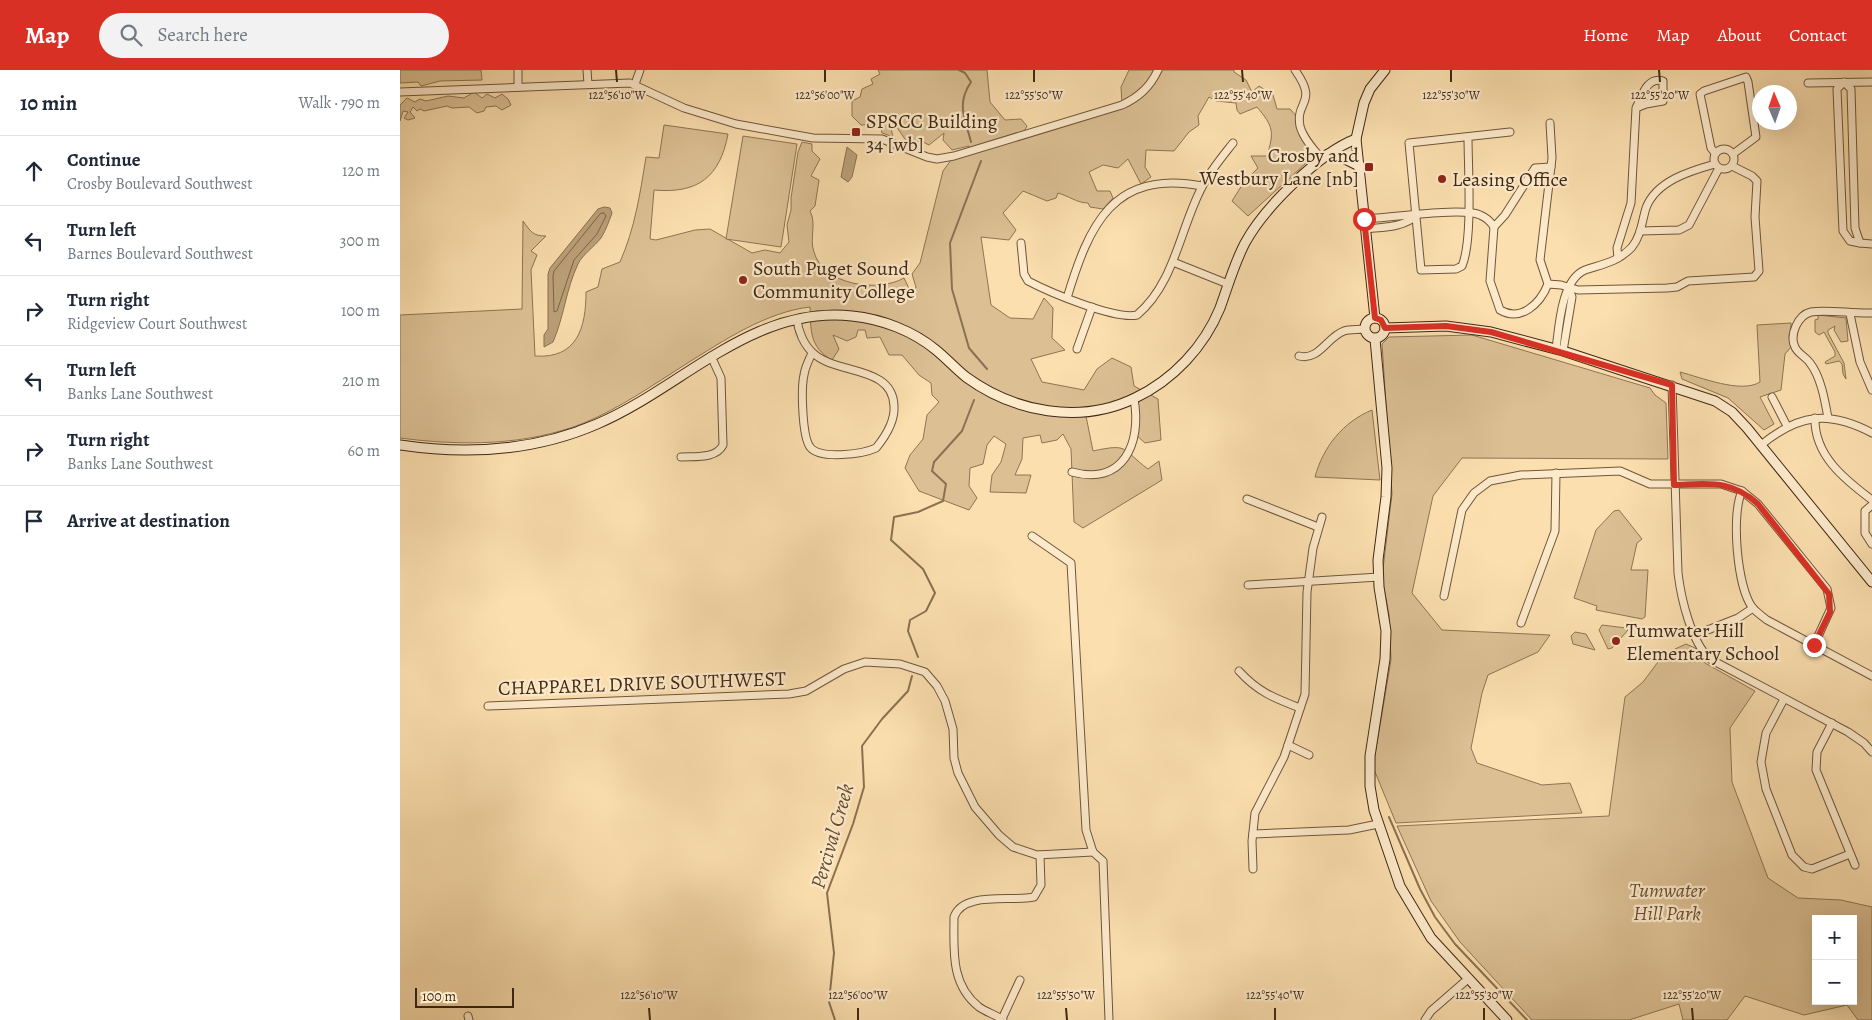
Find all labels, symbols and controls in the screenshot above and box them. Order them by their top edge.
search box [99,13,449,58]
text: Map [25,19,69,51]
icon: search [117,21,145,49]
text: Search here [157,22,248,48]
text: Home [1583,23,1628,47]
text: Map [1656,23,1689,47]
text: About [1717,23,1761,47]
text: Contact [1789,23,1847,47]
north arrow [1752,85,1797,130]
text: 122°56'10"W [588,87,646,103]
text: 122°56'00"W [795,87,856,103]
text: 122°55'50"W [1005,87,1064,103]
text: 122°55'40"W [1214,87,1273,103]
text: 122°55'30"W [1422,87,1481,103]
text: 122°55'20"W [1631,87,1690,103]
text: 10 min [20,89,77,117]
text: Walk · 790 m [299,92,380,114]
place label: SPSCC Building 34 [wb] [866,108,998,158]
marker: SPSCC Building 34 [wb] [850,126,862,138]
place label: Crosby and Westbury Lane [nb] [1199,142,1359,192]
text: Continue [67,147,141,173]
icon: ahead [20,157,48,185]
text: 120 m [342,160,380,182]
marker: Crosby and Westbury Lane [nb] [1363,161,1375,173]
place label: Leasing Office [1452,166,1568,193]
text: Crosby Boulevard Southwest [67,173,253,195]
marker: Leasing Office [1436,173,1448,185]
route start [1353,208,1376,231]
text: Turn left [67,217,136,243]
icon: left [20,227,48,255]
text: 300 m [340,230,380,252]
text: Barnes Boulevard Southwest [67,243,253,265]
place label: South Puget Sound Community College [753,255,915,305]
marker: South Puget Sound Community College [737,274,749,286]
text: Turn right [67,287,149,313]
icon: right [20,297,48,325]
text: 100 m [341,300,380,322]
text: Ridgeview Court Southwest [67,313,247,335]
text: Turn left [67,357,136,383]
icon: left [20,367,48,395]
text: 210 m [342,370,380,392]
text: Banks Lane Southwest [67,383,213,405]
text: Turn right [67,427,149,453]
icon: right [20,437,48,465]
text: 60 m [348,440,380,462]
text: Banks Lane Southwest [67,453,213,475]
icon: arrive [20,507,48,535]
text: Arrive at destination [67,508,230,534]
place label: Tumwater Hill Elementary School [1626,617,1779,667]
route end [1803,634,1826,657]
marker: Tumwater Hill Elementary School [1610,635,1622,647]
street label: CHAPPAREL DRIVE SOUTHWEST [498,665,786,702]
water label: Percival Creek [804,780,860,892]
park label: Tumwater Hill Park [1629,877,1706,927]
map controls [1812,915,1857,1005]
button: + [1812,915,1857,960]
button: − [1812,960,1857,1005]
scale bar [415,985,514,1008]
text: 100 m [422,987,456,1006]
text: 122°56'10"W [620,987,678,1003]
text: 122°56'00"W [828,987,889,1003]
text: 122°55'50"W [1037,987,1096,1003]
text: 122°55'40"W [1246,987,1305,1003]
text: 122°55'30"W [1455,987,1514,1003]
text: 122°55'20"W [1663,987,1722,1003]

